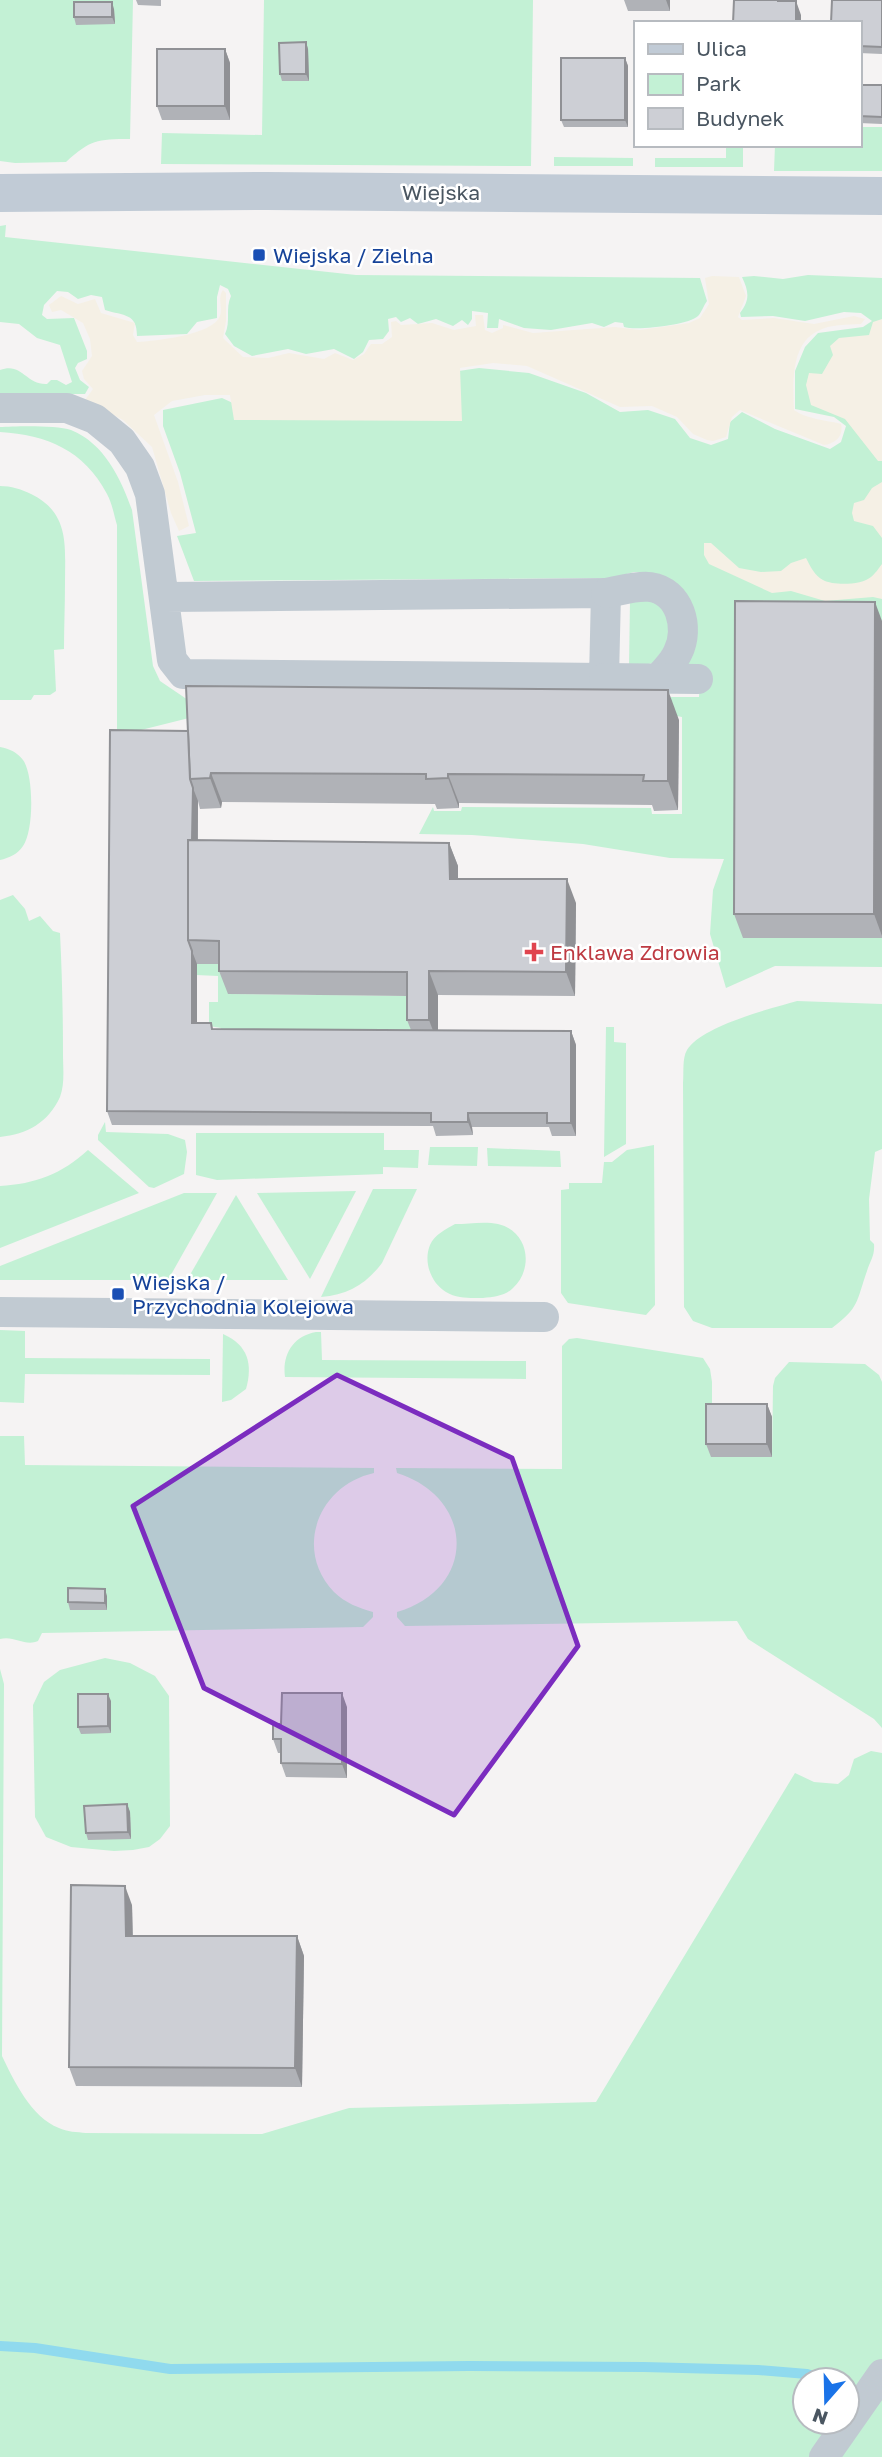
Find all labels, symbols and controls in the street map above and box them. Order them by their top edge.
legend [634,21,861,147]
text: Ulica [696,35,747,61]
text: Park [696,70,742,96]
text: Budynek [696,105,785,131]
street label: Wiejska [402,179,480,205]
place label: Wiejska / Zielna [273,242,434,268]
marker: Wiejska / Zielna [251,247,267,263]
place label: Enklawa Zdrowia [550,939,720,965]
marker: Enklawa Zdrowia [524,942,544,962]
place label: Wiejska / Przychodnia Kolejowa [132,1269,354,1319]
marker: Wiejska / Przychodnia Kolejowa [110,1286,126,1302]
north arrow [791,2366,861,2436]
text: N [809,2404,831,2431]

